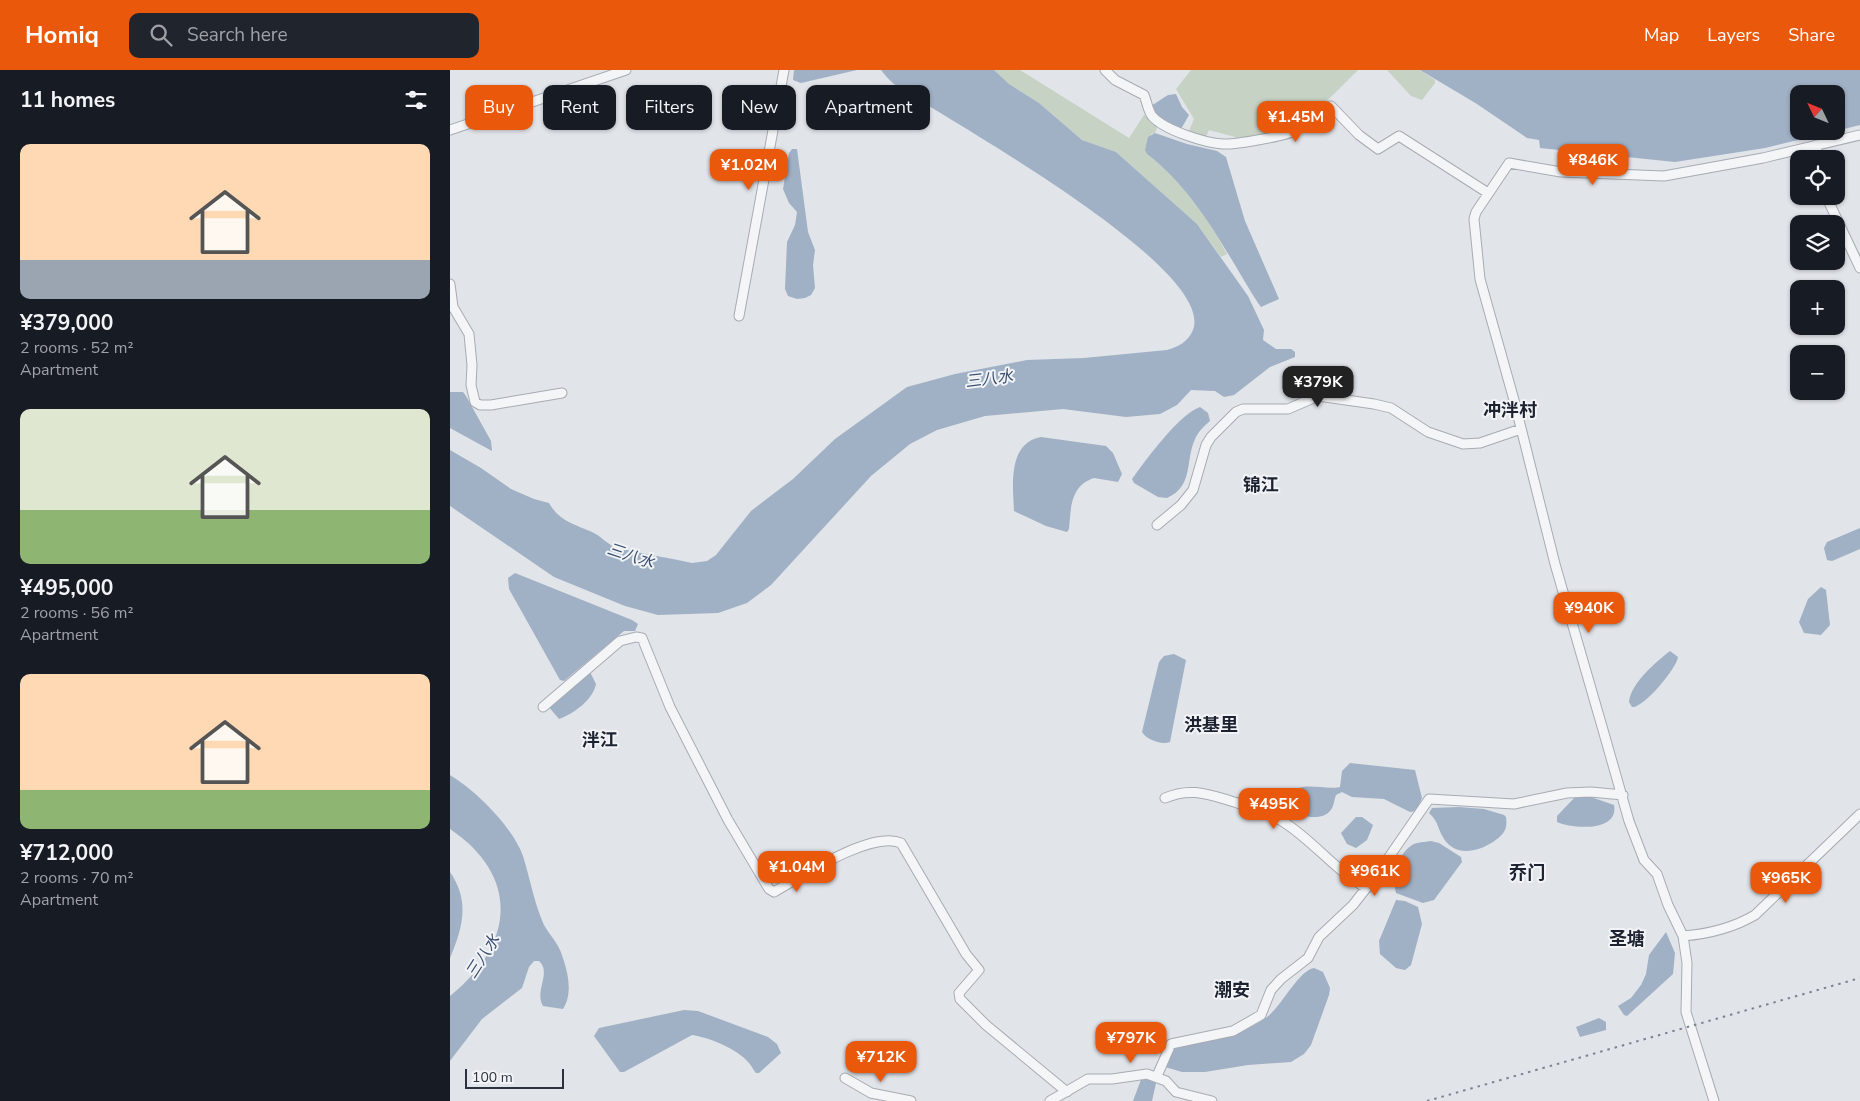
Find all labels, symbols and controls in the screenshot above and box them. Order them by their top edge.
search box [129,13,479,58]
text: Homiq [25,19,99,51]
icon: search [147,21,175,49]
text: Search here [187,22,288,48]
text: Map [1644,23,1679,47]
text: Layers [1707,23,1760,47]
text: Share [1788,23,1835,47]
chip: Buy [465,85,533,130]
chip: Rent [543,85,616,130]
chip: Filters [626,85,712,130]
chip: New [722,85,796,130]
chip: Apartment [806,85,930,130]
north arrow [1790,85,1845,140]
map controls [1790,85,1845,400]
text: 11 homes [20,86,115,114]
icon: filters [402,86,430,114]
pin: ¥1.45M [1255,100,1337,143]
text: ¥1.45M [1268,106,1324,128]
pin: ¥846K [1558,144,1628,186]
pin: ¥1.02M [708,148,790,191]
text: ¥846K [1568,149,1618,171]
button: locate [1790,150,1845,205]
text: ¥1.02M [721,154,777,176]
icon: home [180,177,270,267]
button: layers [1790,215,1845,270]
button: + [1790,280,1845,335]
text: ¥379,000 [20,309,113,337]
text: 2 rooms · 52 m² [20,337,133,359]
button: − [1790,345,1845,400]
text: Apartment [20,359,98,381]
water label: 三八水 [964,365,1015,393]
pin: ¥379K [1283,366,1353,408]
text: ¥379K [1293,371,1343,393]
district label: 冲泮村 [1483,398,1537,422]
icon: home [180,442,270,532]
district label: 锦江 [1243,473,1279,497]
water label: 三八水 [604,538,658,574]
text: ¥495,000 [20,574,113,602]
pin: ¥940K [1554,592,1624,634]
text: ¥940K [1564,597,1614,619]
text: 2 rooms · 56 m² [20,602,133,624]
text: Apartment [20,624,98,646]
icon: home [180,707,270,797]
district label: 洪基里 [1184,713,1238,737]
district label: 泮江 [582,728,618,752]
pin: ¥495K [1239,788,1309,830]
text: ¥495K [1249,793,1299,815]
text: ¥712,000 [20,839,113,867]
pin: ¥1.04M [756,850,838,893]
pin: ¥961K [1340,854,1410,897]
text: ¥1.04M [769,856,825,878]
text: ¥961K [1350,860,1400,882]
district label: 乔门 [1509,861,1545,885]
pin: ¥965K [1751,862,1821,904]
text: 2 rooms · 70 m² [20,867,133,889]
text: ¥965K [1761,867,1811,889]
text: Apartment [20,889,98,911]
district label: 圣塘 [1609,927,1645,951]
water label: 三八水 [461,930,506,983]
district label: 潮安 [1214,978,1250,1002]
pin: ¥797K [1096,1022,1166,1064]
text: ¥797K [1106,1027,1156,1049]
pin: ¥712K [846,1040,916,1083]
text: ¥712K [856,1046,906,1068]
scale bar [465,1066,564,1089]
text: 100 m [472,1068,513,1087]

